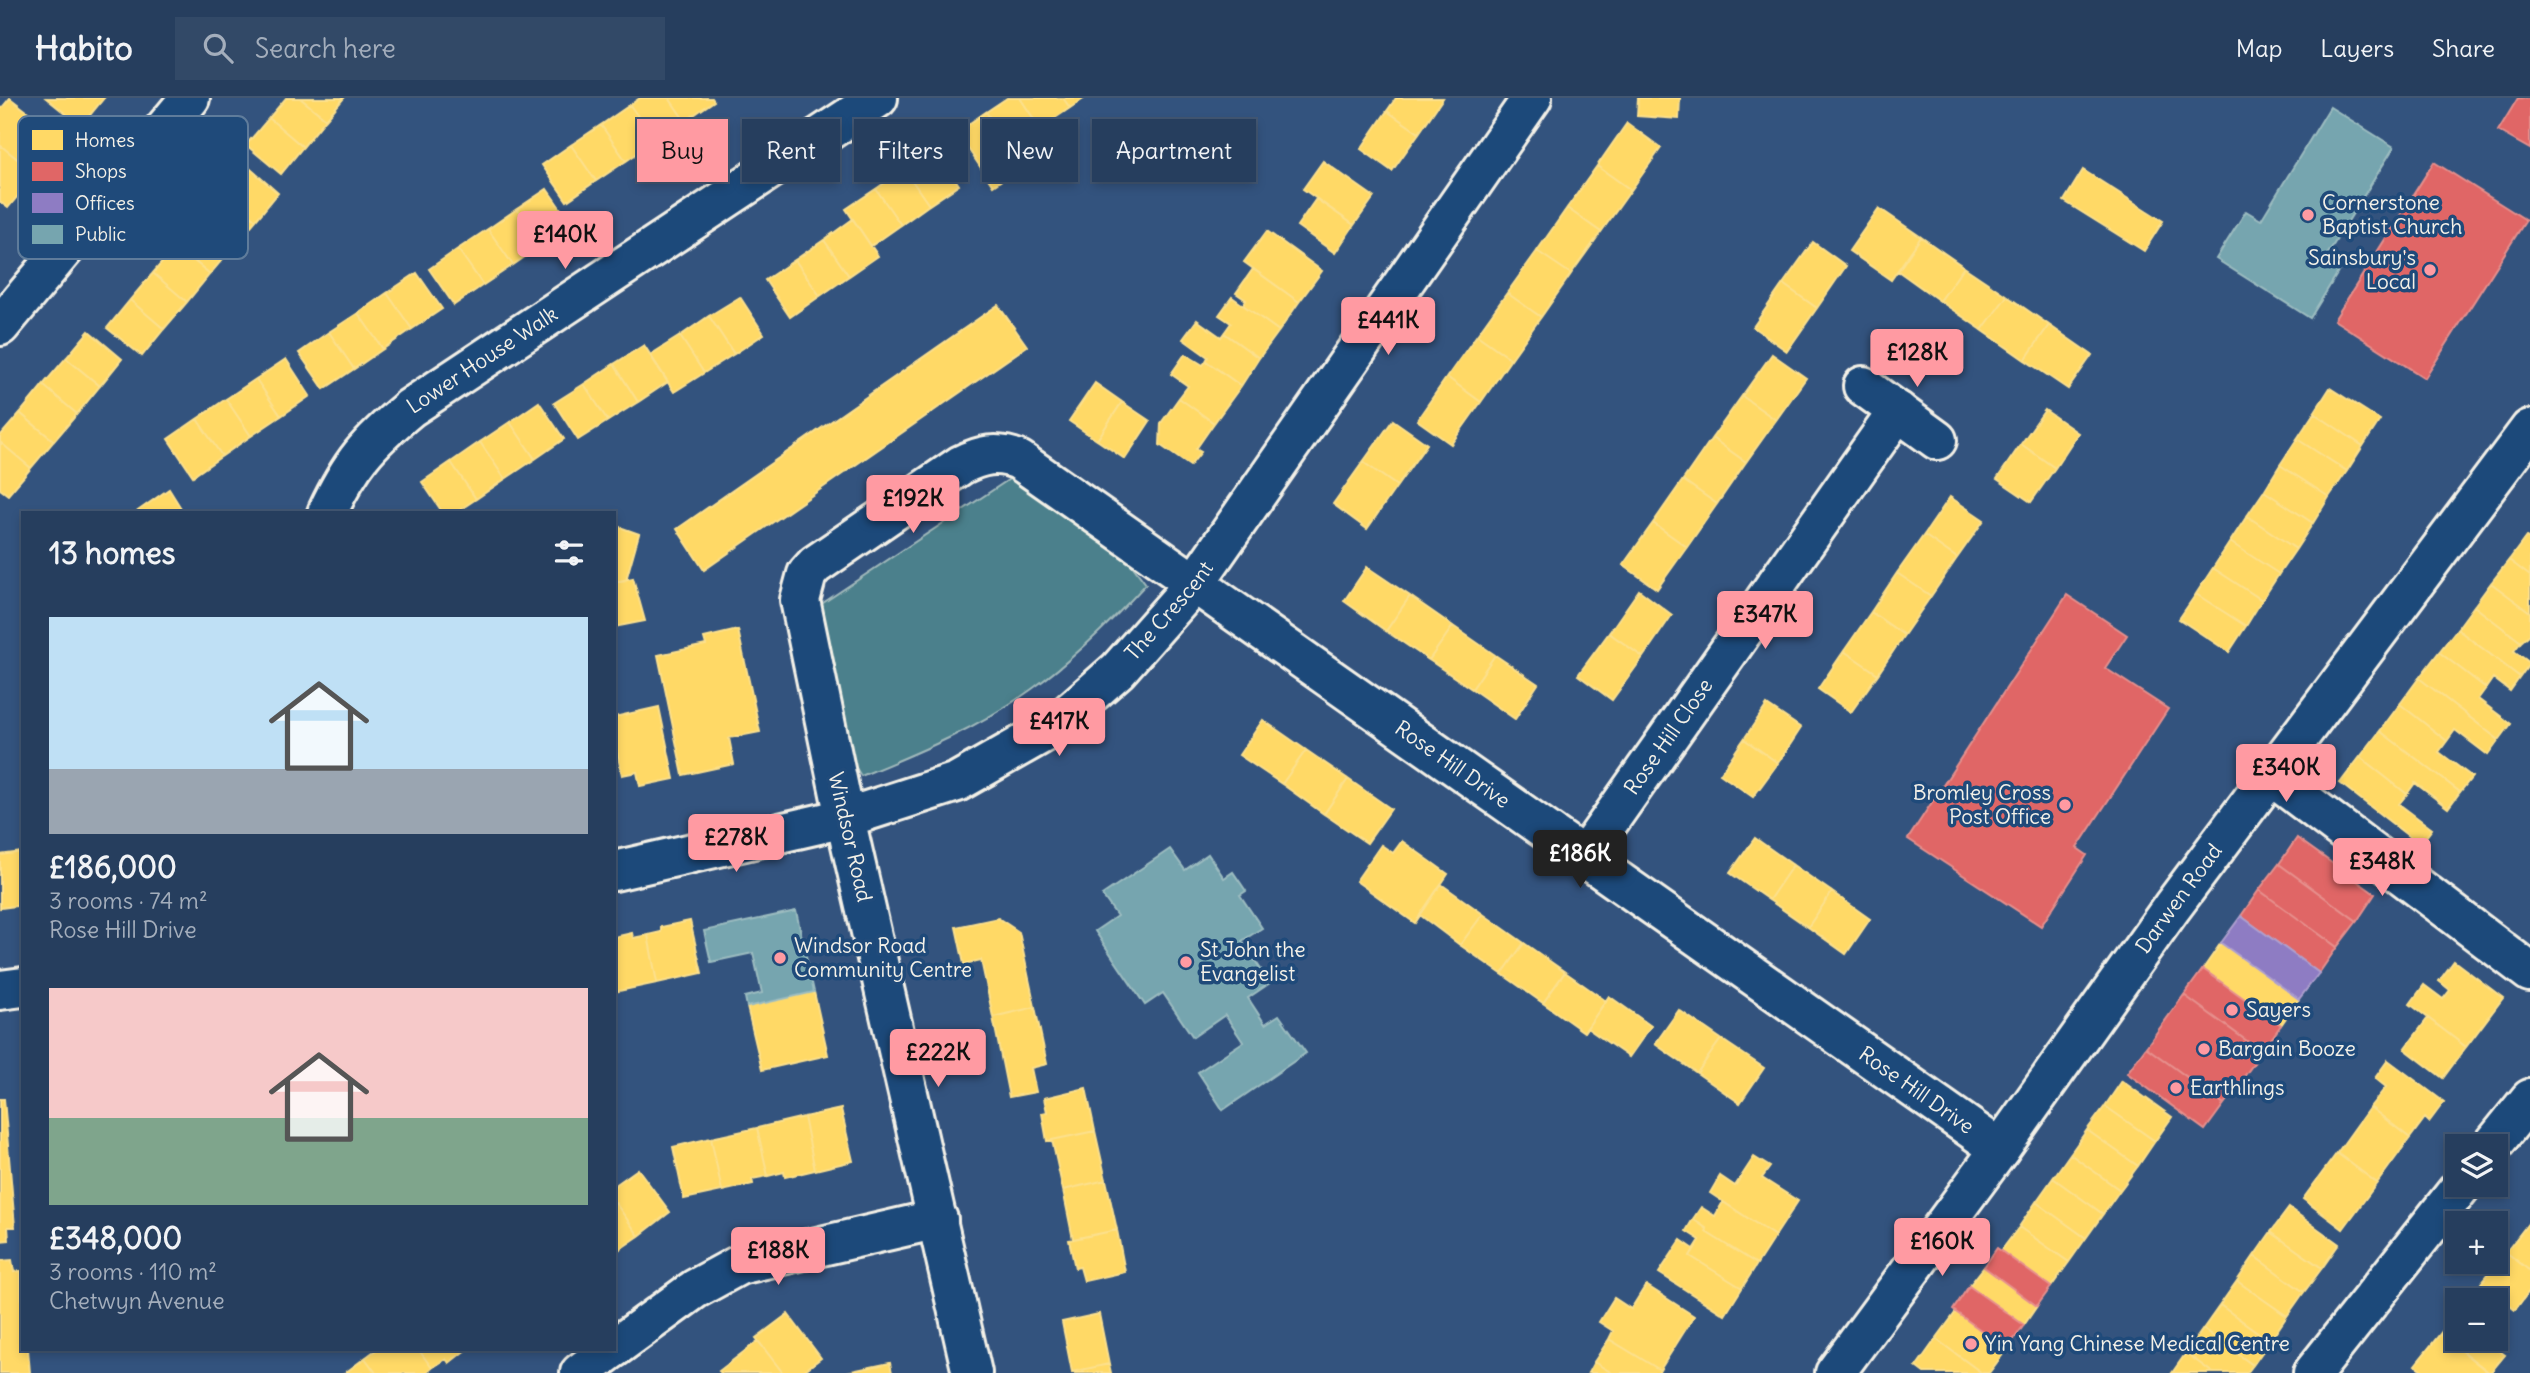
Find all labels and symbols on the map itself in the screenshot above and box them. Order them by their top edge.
legend [18,116,248,259]
text: Homes [75,128,135,152]
text: Shops [75,159,127,183]
place label: Cornerstone Baptist Church [2322,189,2462,240]
text: Offices [75,191,135,215]
marker: Cornerstone Baptist Church [2300,207,2316,223]
pin: £140K [516,212,614,271]
text: Public [75,222,126,246]
place label: Sainsbury's Local [2308,244,2416,295]
marker: Sainsbury's Local [2422,262,2438,278]
pin: £441K [1339,298,1437,357]
street label: Lower House Walk [401,300,563,419]
pin: £128K [1868,330,1966,389]
pin: £192K [864,476,962,535]
street label: The Crescent [1119,556,1219,666]
pin: £347K [1716,592,1814,651]
street label: Rose Hill Close [1618,673,1719,800]
pin: £417K [1010,698,1108,758]
street label: Rose Hill Drive [1390,714,1516,814]
pin: £340K [2237,744,2335,804]
street label: Windsor Road [822,769,879,904]
place label: Bromley Cross Post Office [1913,779,2051,830]
marker: Bromley Cross Post Office [2057,797,2073,813]
pin: £278K [687,814,785,874]
pin: £186K [1531,830,1629,890]
street label: Darwen Road [2129,838,2228,959]
pin: £348K [2333,838,2431,898]
place label: Windsor Road Community Centre [794,932,972,983]
place label: St John the Evangelist [1200,936,1306,987]
marker: Windsor Road Community Centre [772,950,788,966]
marker: St John the Evangelist [1178,954,1194,970]
place label: Sayers [2246,996,2311,1023]
marker: Sayers [2224,1002,2240,1018]
pin: £222K [889,1030,987,1089]
place label: Bargain Booze [2218,1035,2356,1062]
street label: Rose Hill Drive [1854,1040,1980,1140]
marker: Bargain Booze [2196,1041,2212,1057]
place label: Earthlings [2190,1074,2285,1101]
marker: Earthlings [2168,1080,2184,1096]
pin: £160K [1893,1218,1991,1278]
pin: £188K [729,1228,827,1287]
place label: Yin Yang Chinese Medical Centre [1985,1330,2290,1357]
marker: Yin Yang Chinese Medical Centre [1963,1336,1979,1352]

